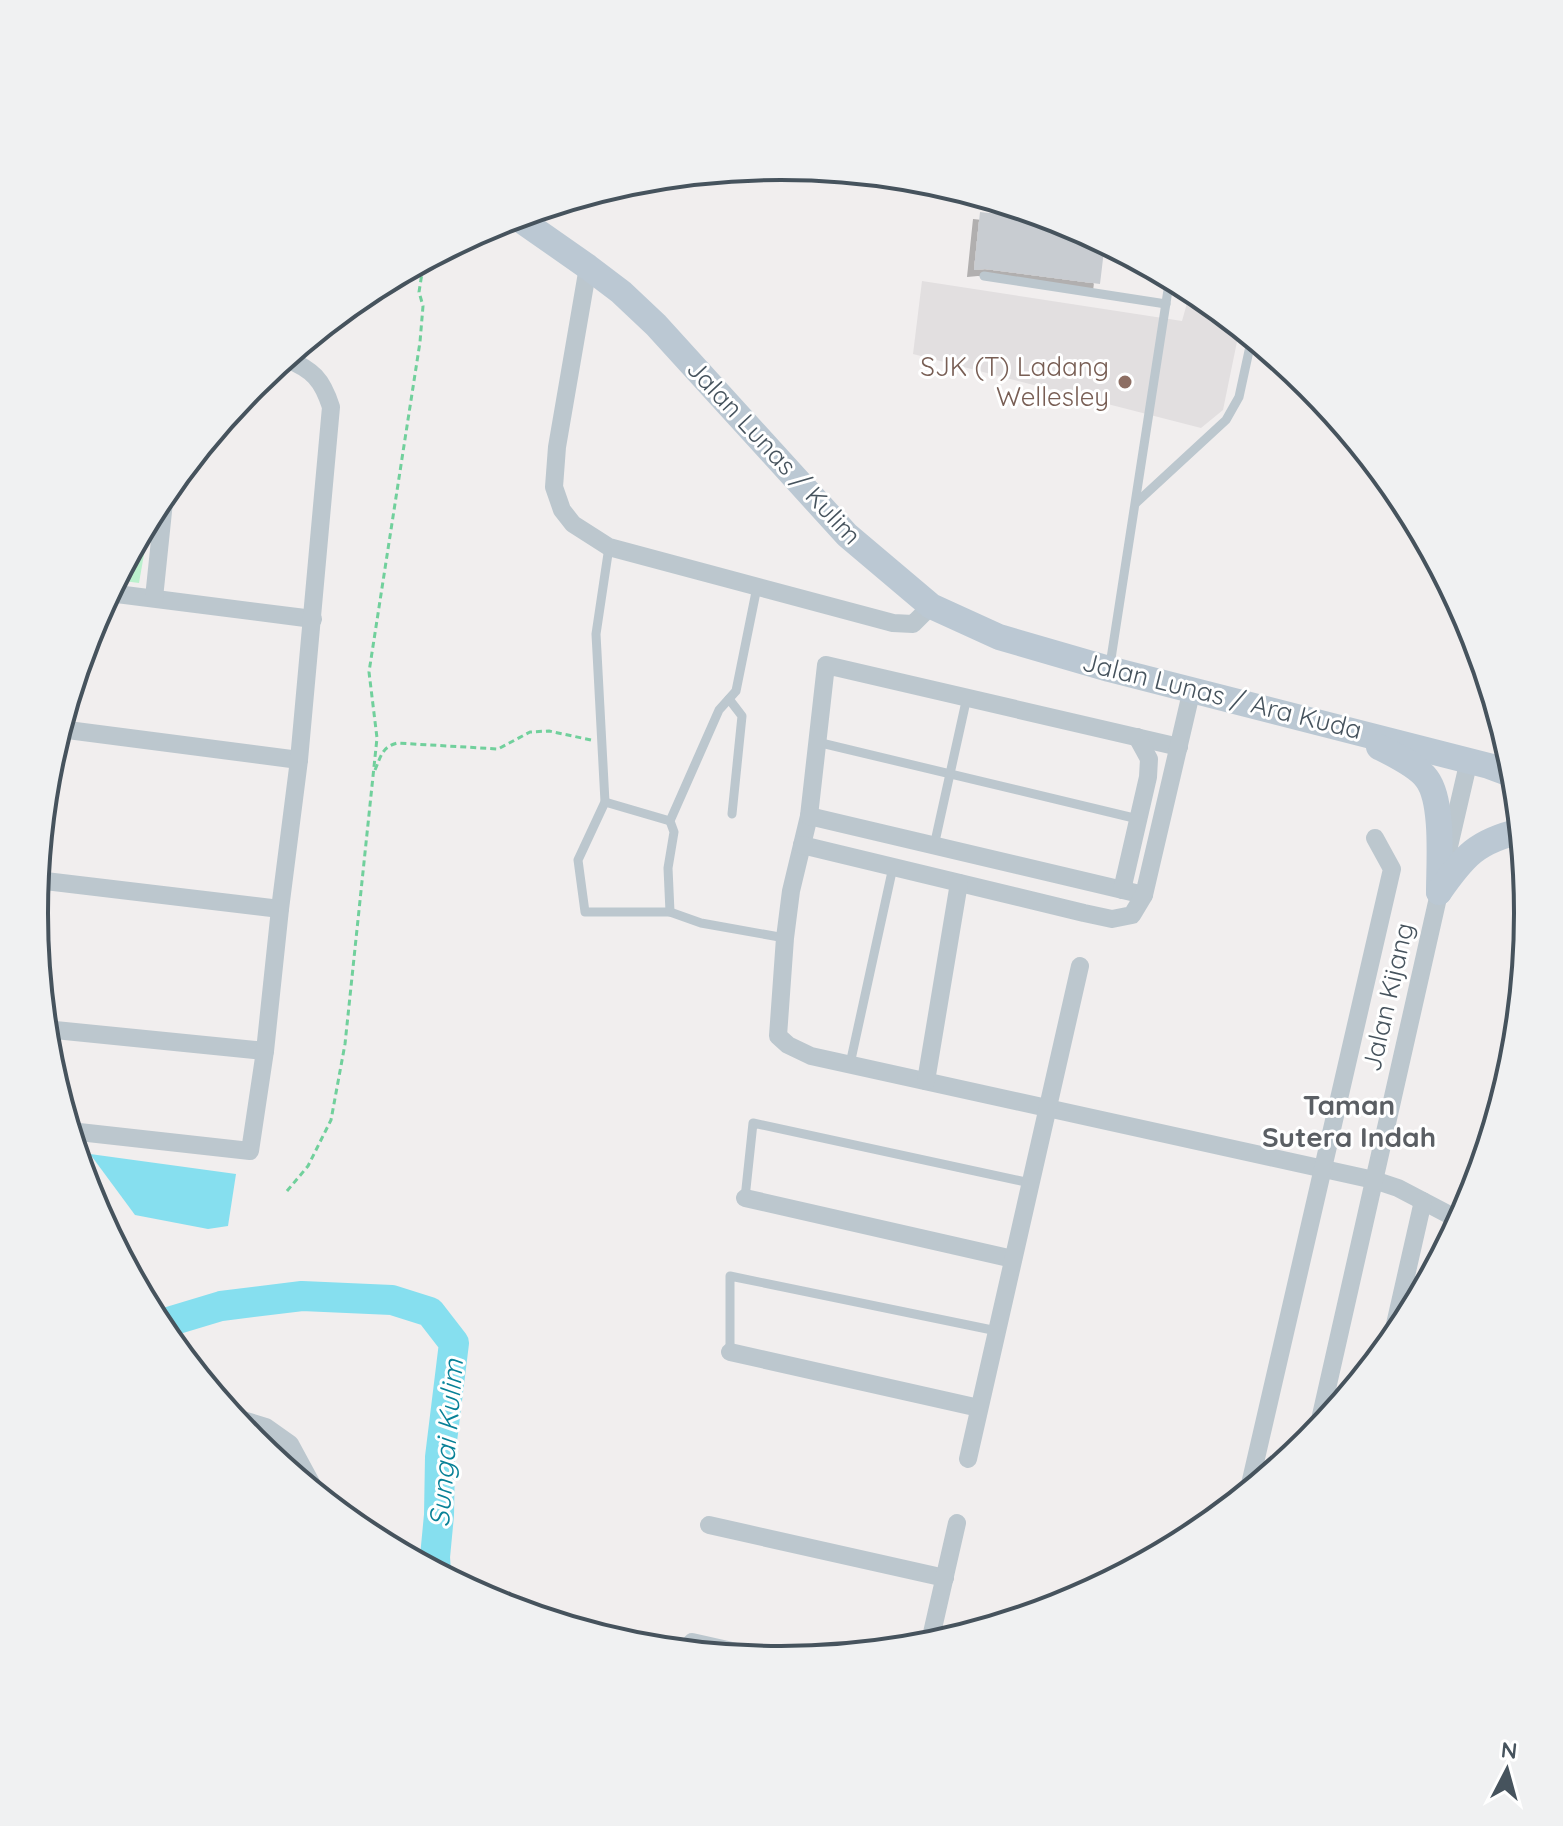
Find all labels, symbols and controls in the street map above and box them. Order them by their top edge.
place label: SJK (T) Ladang Wellesley [920,350,1109,413]
street label: Jalan Lunas / Kulim [680,352,869,551]
marker: SJK (T) Ladang Wellesley [1116,373,1134,391]
street label: Jalan Lunas / Ara Kuda [1079,645,1365,746]
street label: Jalan Kijang [1354,919,1421,1074]
district label: Taman Sutera Indah [1262,1087,1436,1154]
water label: Sungai Kulim [421,1357,470,1528]
north arrow [1467,1730,1547,1810]
text: N [1500,1735,1519,1765]

